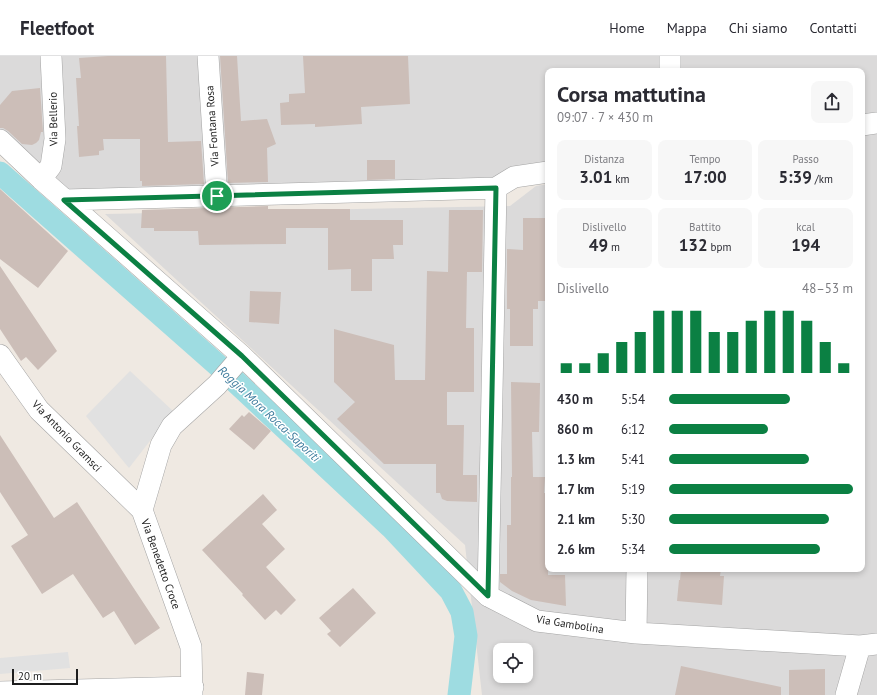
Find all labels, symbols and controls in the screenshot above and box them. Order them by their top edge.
text: Fleetfoot [20,16,94,40]
text: Home [609,19,645,37]
text: Mappa [667,19,707,37]
text: Chi siamo [729,19,787,37]
text: Contatti [809,19,857,37]
text: Corsa mattutina [557,80,706,108]
button: share [811,81,853,123]
street label: Via Fontana Rosa [202,85,222,168]
street label: Via Bellerio [46,92,60,147]
text: 09:07 · 7 × 430 m [557,109,653,126]
text: Distanza [584,152,625,166]
text: Tempo [689,152,721,166]
text: Passo [792,152,819,166]
text: 3.01 [579,166,612,188]
text: 17:00 [683,166,727,188]
text: 5:39 [778,166,812,188]
text: km [612,172,629,186]
text: /km [812,172,833,186]
pin [200,179,234,213]
icon: arrive [206,185,228,207]
text: Dislivello [582,220,626,234]
text: Battito [689,220,721,234]
text: kcal [796,220,815,234]
text: 49 [589,234,608,256]
text: 132 [679,234,708,256]
text: 194 [791,234,820,256]
text: m [608,240,620,254]
text: bpm [708,240,731,254]
text: Dislivello [557,280,609,297]
text: 48–53 m [802,280,853,297]
water label: Roggia Mora Rocca-Saporiti [215,362,324,465]
text: 430 m [557,391,593,408]
text: 5:54 [621,391,645,408]
street label: Via Antonio Gramsci [28,396,105,475]
text: 860 m [557,421,593,438]
text: 6:12 [621,421,645,438]
text: 1.3 km [557,451,595,468]
text: 5:41 [621,451,645,468]
text: 1.7 km [557,481,594,498]
text: 5:19 [621,481,645,498]
text: 2.1 km [557,511,595,528]
text: 5:30 [621,511,645,528]
street label: Via Benedetto Croce [138,516,184,611]
text: 2.6 km [557,541,595,558]
text: 5:34 [621,541,645,558]
street label: Via Gambolina [534,612,605,636]
map controls [493,643,533,683]
button: locate [493,643,533,683]
scale bar [12,667,78,686]
text: 20 m [18,669,42,683]

